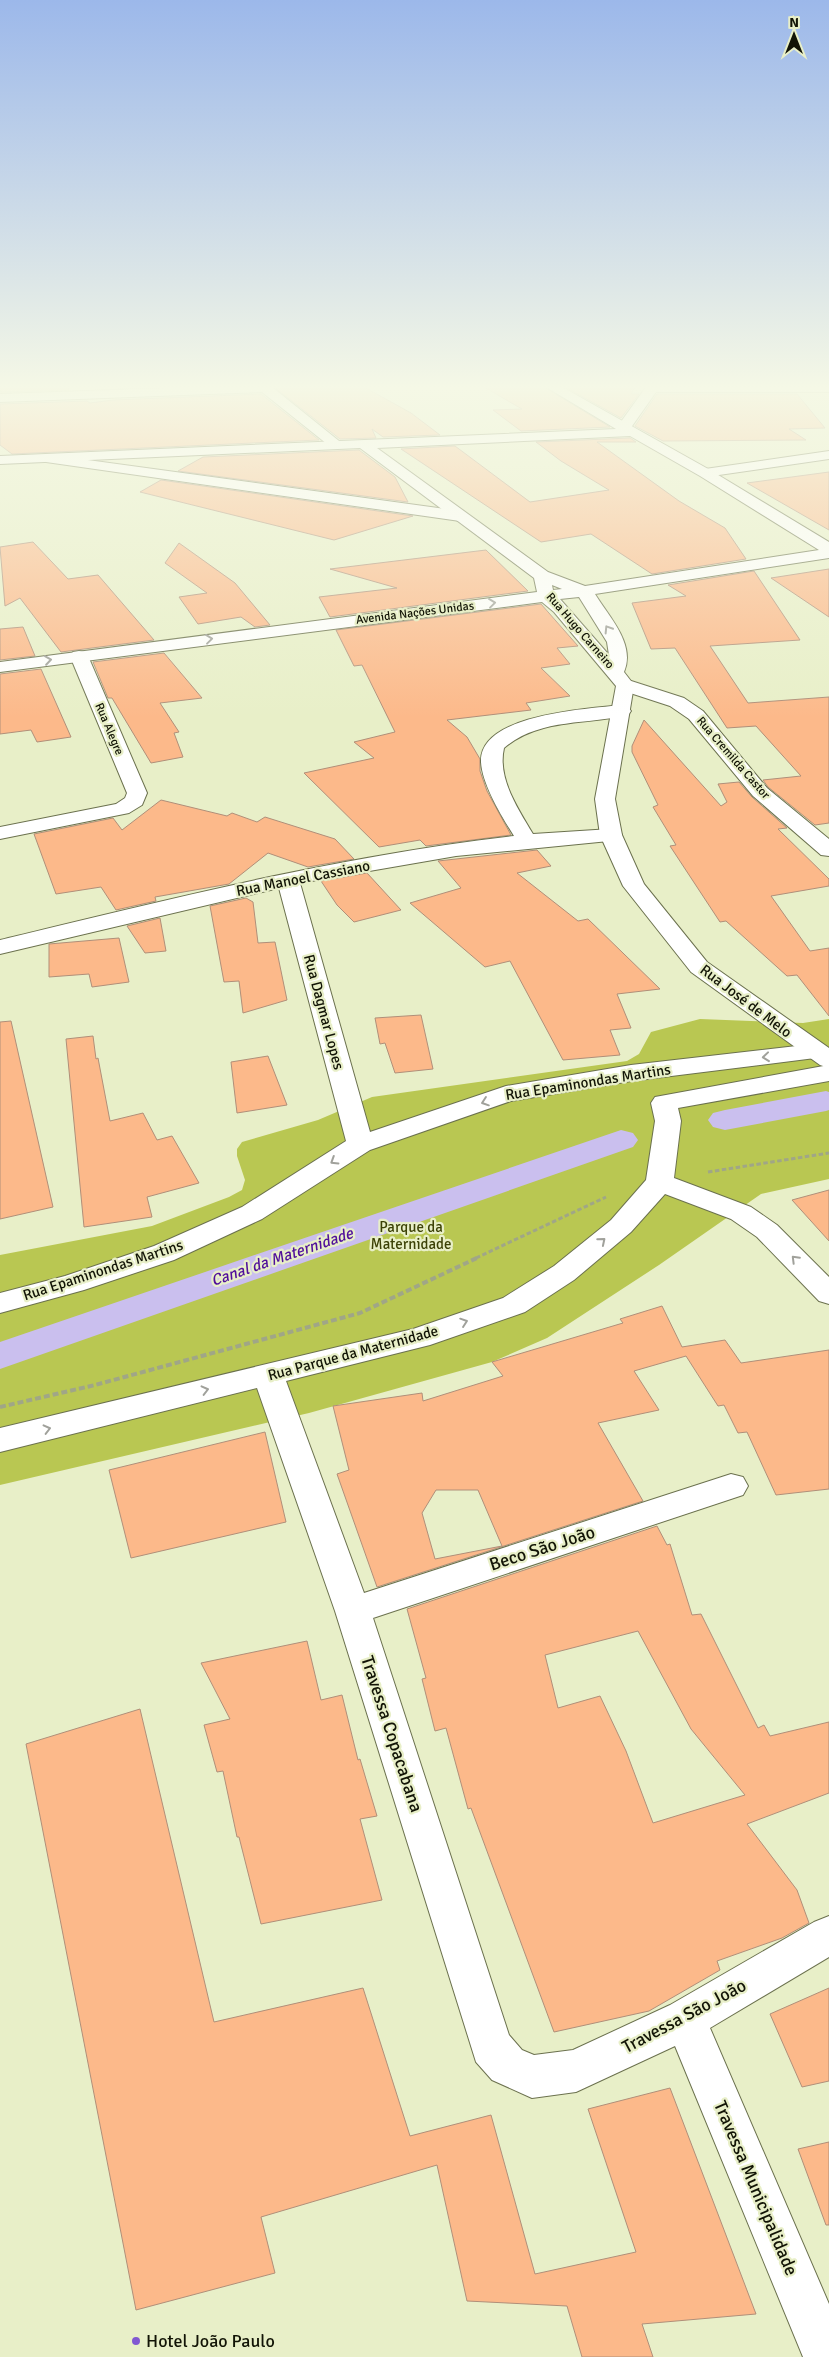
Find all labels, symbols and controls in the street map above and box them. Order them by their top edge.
north arrow [769,10,819,60]
text: N [789,14,799,31]
street label: Rua Hugo Carneiro [543,590,617,672]
street label: Avenida Nações Unidas [355,598,475,628]
one-way arrow [488,598,496,609]
one-way arrow [604,626,614,635]
one-way arrow [206,634,214,645]
one-way arrow [45,655,53,666]
street label: Rua Alegre [91,701,127,757]
street label: Rua Cremilda Castor [693,714,773,803]
street label: Rua Manoel Cassiano [234,856,372,900]
street label: Rua Dagmar Lopes [300,952,348,1072]
street label: Rua José de Melo [697,961,796,1041]
one-way arrow [761,1051,769,1062]
street label: Rua Epaminondas Martins [504,1060,672,1104]
one-way arrow [481,1096,489,1106]
one-way arrow [331,1155,340,1164]
park label: Parque da Maternidade [371,1218,451,1253]
water label: Canal da Maternidade [208,1223,357,1291]
street label: Rua Epaminondas Martins [21,1235,186,1304]
one-way arrow [597,1238,606,1247]
one-way arrow [792,1256,801,1265]
one-way arrow [459,1318,468,1328]
street label: Rua Parque da Maternidade [266,1322,440,1384]
one-way arrow [201,1385,210,1396]
one-way arrow [43,1424,52,1435]
street label: Beco São João [486,1521,598,1575]
street label: Travessa Copacabana [356,1653,428,1815]
street label: Travessa São João [618,1974,750,2058]
street label: Travessa Municipalidade [709,2097,803,2279]
place label: Hotel João Paulo [146,2330,275,2352]
marker: Hotel João Paulo [130,2335,142,2347]

